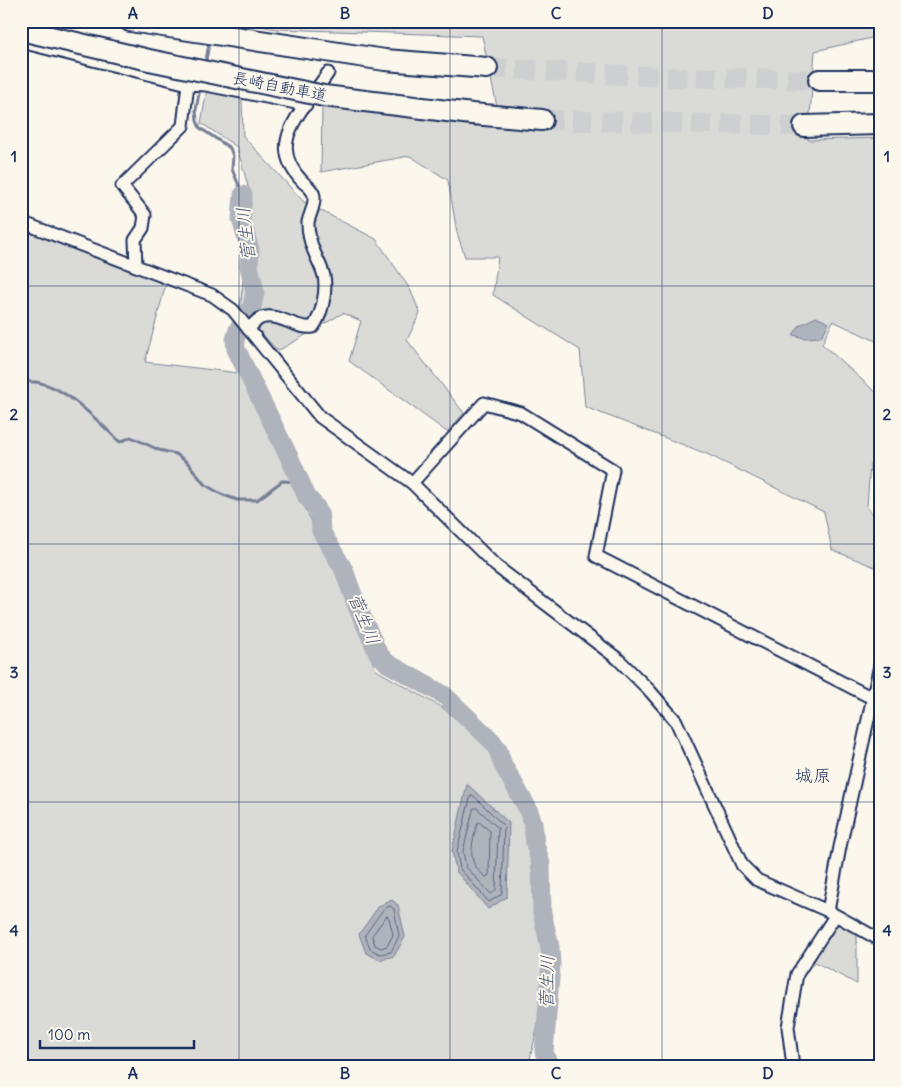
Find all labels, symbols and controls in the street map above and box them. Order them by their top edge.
text: A [128,3,138,23]
text: B [340,3,351,23]
text: C [551,3,562,23]
text: D [762,3,774,23]
street label: 長崎自動車道 [231,67,329,105]
text: 1 [11,146,17,166]
text: 1 [884,146,890,166]
water label: 菅生川 [231,206,260,262]
text: 2 [10,404,19,424]
text: 2 [883,404,892,424]
water label: 菅生川 [344,589,385,648]
text: 3 [9,662,19,682]
text: 3 [882,662,892,682]
district label: 城原 [795,764,831,787]
text: 4 [9,920,19,940]
text: 4 [882,920,892,940]
water label: 菅生川 [535,955,558,1009]
scale bar [40,1017,194,1049]
text: 100 m [48,1025,90,1044]
text: A [128,1063,138,1083]
text: B [340,1063,351,1083]
text: C [551,1063,562,1083]
text: D [762,1063,774,1083]

